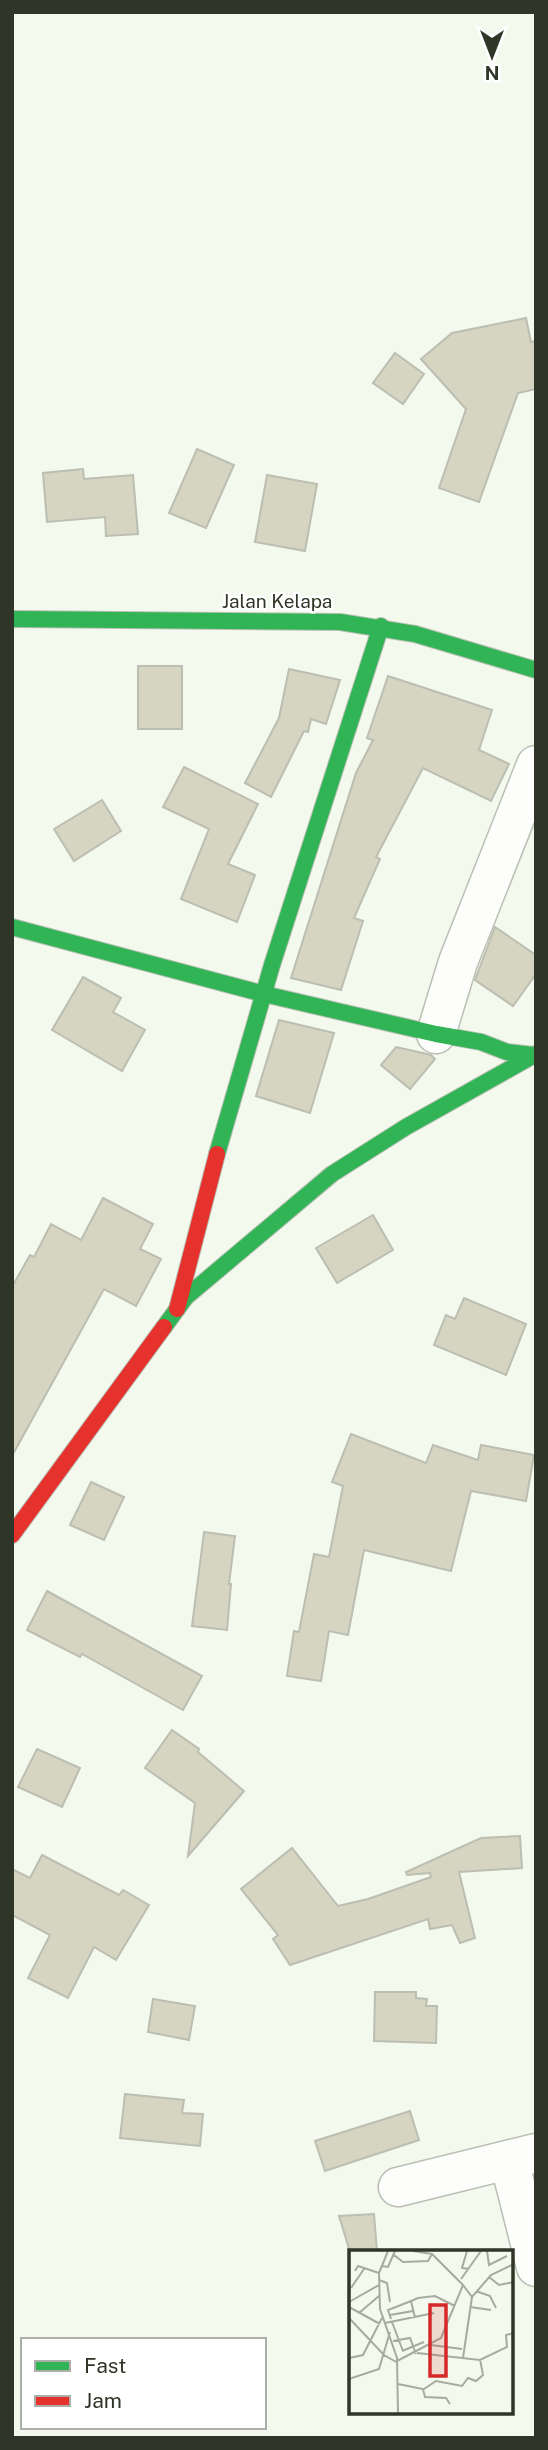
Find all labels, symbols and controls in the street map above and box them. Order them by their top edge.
north arrow [457,21,527,91]
text: N [485,62,499,84]
street label: Jalan Kelapa [222,590,332,612]
inset map [349,2250,513,2415]
legend [21,2338,266,2429]
text: Fast [84,2353,126,2378]
text: Jam [84,2388,122,2413]

